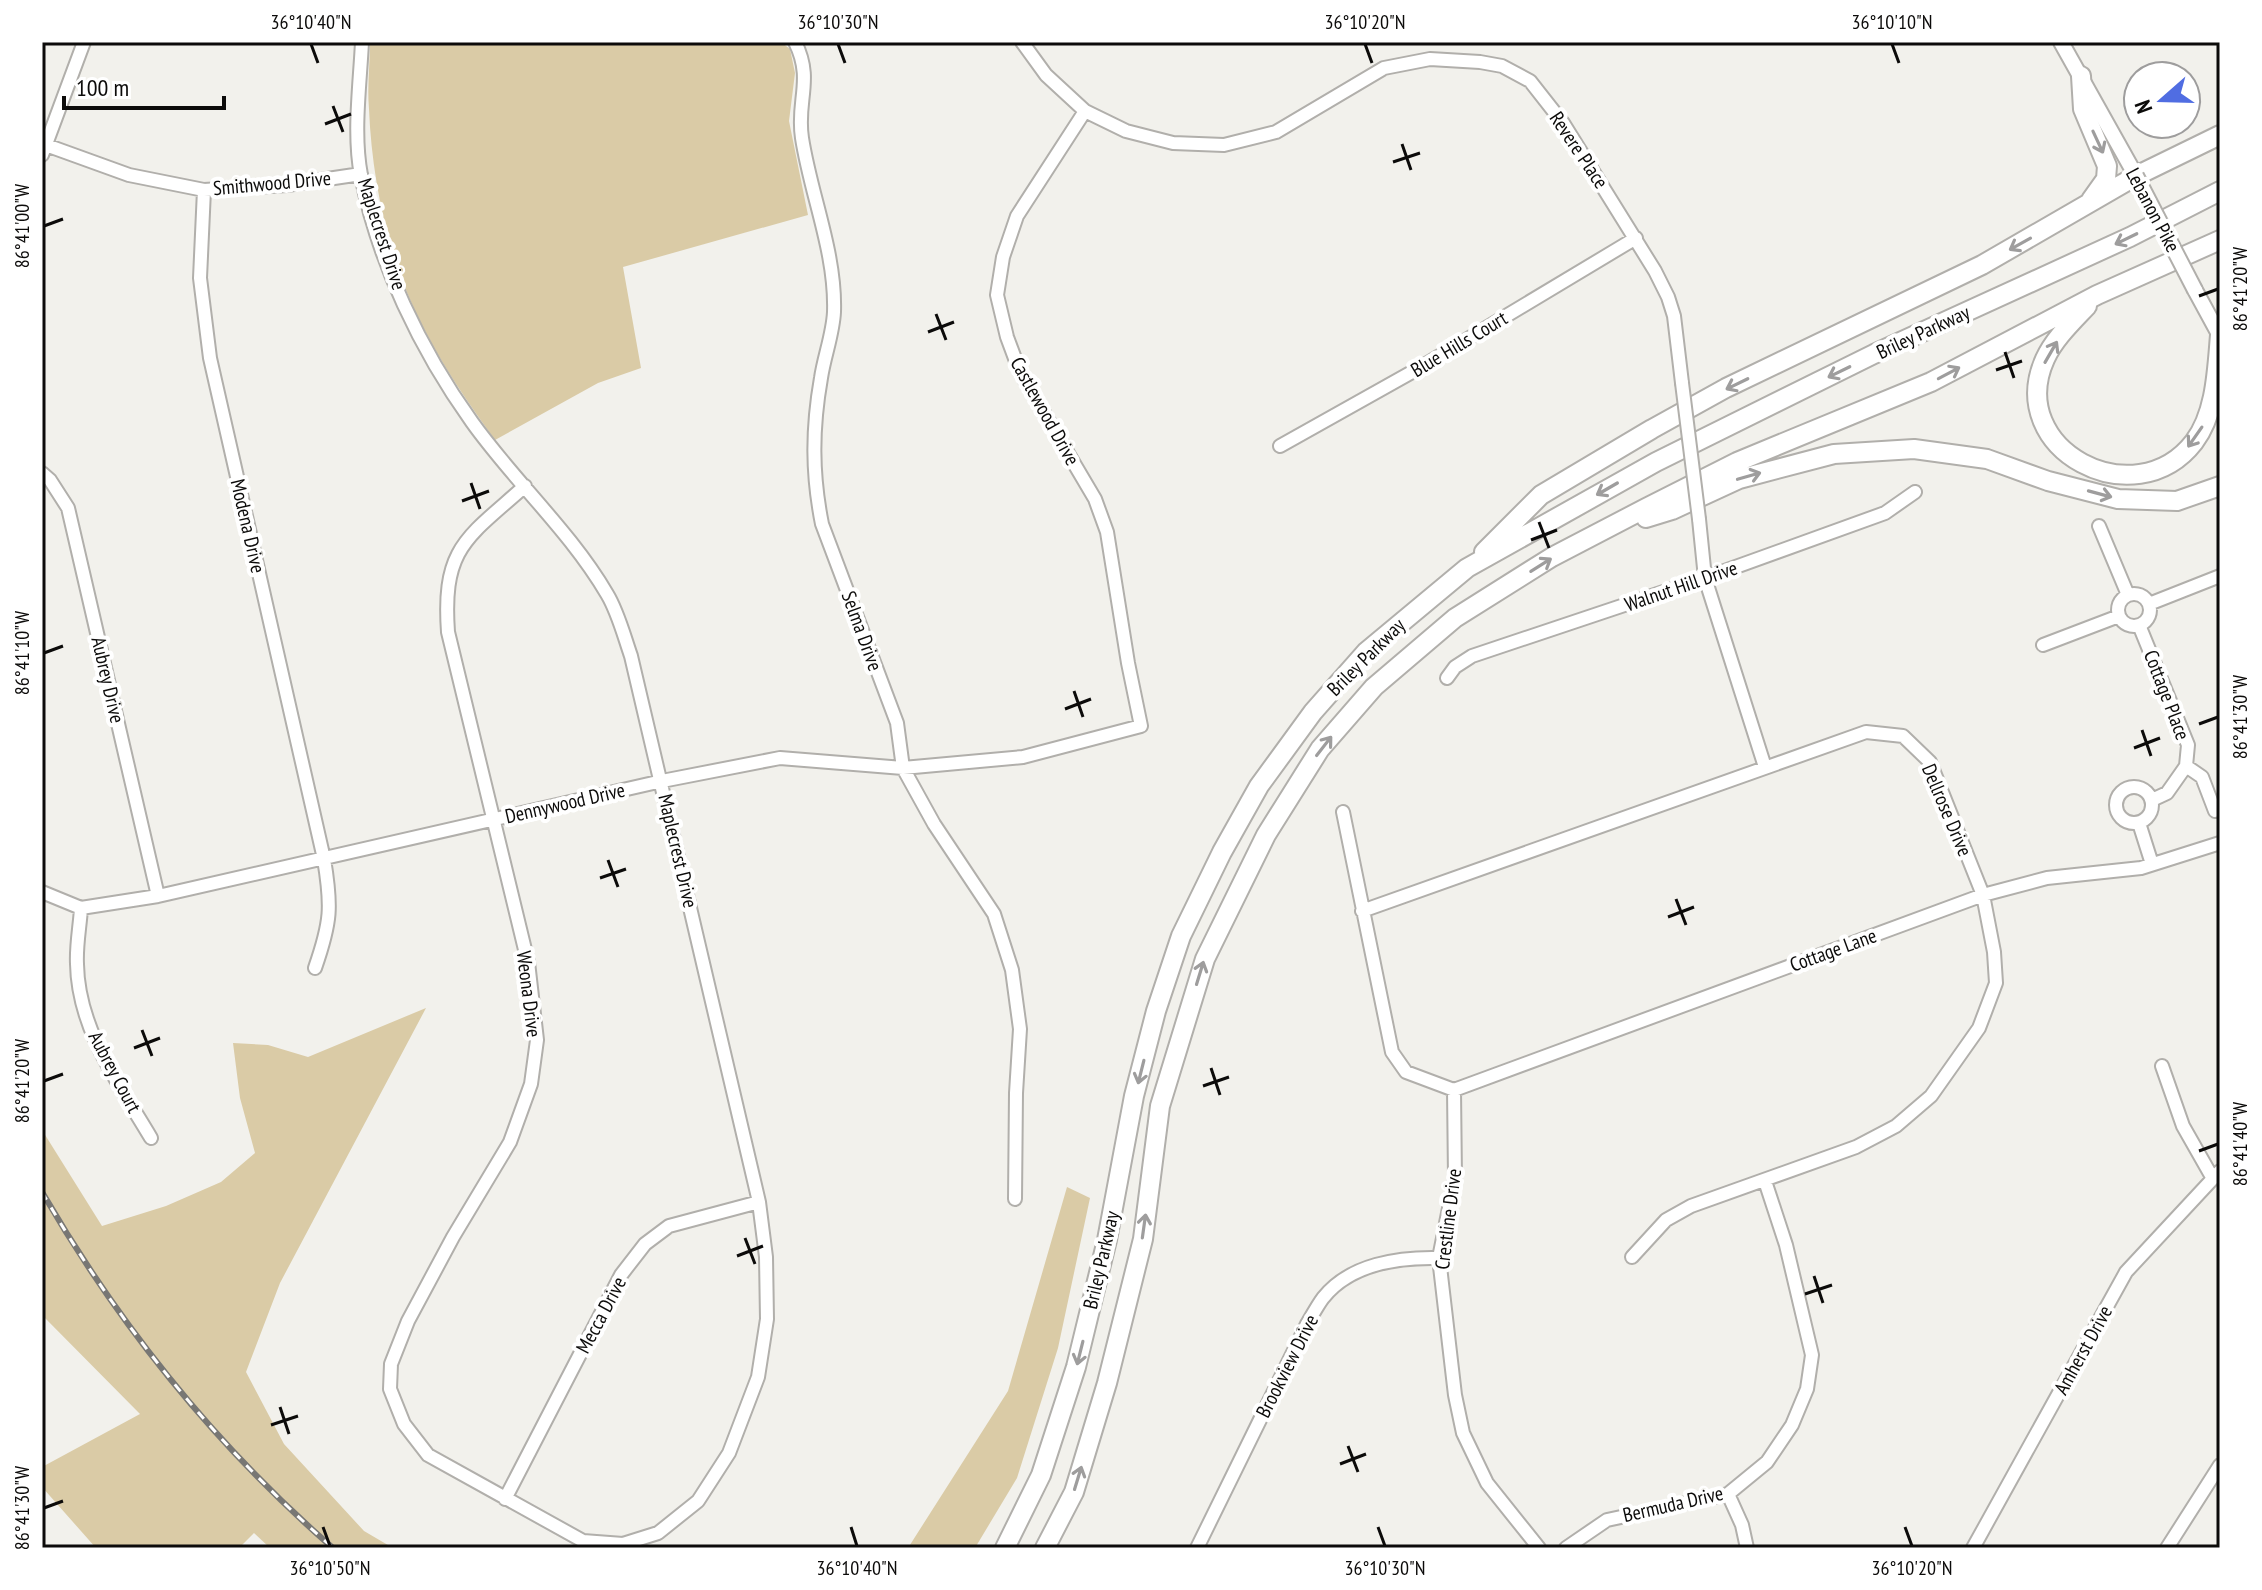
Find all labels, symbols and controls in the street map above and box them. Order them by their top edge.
text: 36°10'40"N [271,9,351,35]
text: 36°10'30"N [798,9,878,35]
text: 36°10'20"N [1325,9,1405,35]
text: 36°10'10"N [1852,9,1932,35]
scale bar [64,60,224,110]
north arrow [2122,60,2202,140]
text: 100 m [76,72,129,103]
text: N [2128,96,2158,117]
street label: Revere Place [1544,106,1614,194]
one-way arrow [2091,130,2106,154]
street label: Lebanon Pike [2120,163,2186,257]
street label: Smithwood Drive [212,165,332,201]
street label: Maplecrest Drive [352,175,412,293]
text: 86°41'00"W [9,183,35,268]
one-way arrow [2114,232,2138,247]
one-way arrow [2009,236,2032,252]
text: 86°41'20"W [2227,246,2253,331]
street label: Briley Parkway [1872,299,1974,365]
street label: Blue Hills Court [1406,305,1512,383]
one-way arrow [2043,341,2059,364]
street label: Castlewood Drive [1005,352,1085,470]
one-way arrow [1827,364,1851,380]
one-way arrow [1936,365,1960,381]
one-way arrow [1725,376,1749,392]
one-way arrow [2187,425,2203,447]
one-way arrow [1736,468,1761,482]
street label: Modena Drive [225,476,271,576]
one-way arrow [1596,481,1619,497]
one-way arrow [2087,488,2113,503]
street label: Walnut Hill Drive [1621,555,1741,617]
one-way arrow [1529,556,1552,572]
street label: Selma Drive [836,588,888,674]
text: 86°41'10"W [9,610,35,695]
street label: Briley Parkway [1321,612,1411,702]
street label: Aubrey Drive [85,634,131,726]
street label: Cottage Place [2138,646,2196,744]
text: 86°41'30"W [2227,674,2253,759]
one-way arrow [1315,736,1332,757]
street label: Dellrose Drive [1916,760,1978,860]
street label: Dennywood Drive [503,777,627,829]
street label: Maplecrest Drive [652,792,704,910]
street label: Cottage Lane [1786,922,1880,978]
street label: Weona Drive [511,949,547,1039]
one-way arrow [1193,961,1208,987]
street label: Aubrey Court [83,1027,148,1118]
text: 86°41'20"W [9,1038,35,1123]
one-way arrow [1132,1058,1147,1084]
text: 86°41'40"W [2227,1101,2253,1186]
street label: Crestline Drive [1429,1167,1467,1271]
street label: Briley Parkway [1077,1208,1125,1312]
one-way arrow [1137,1214,1152,1240]
street label: Mecca Drive [570,1272,632,1358]
street label: Amherst Drive [2048,1301,2118,1399]
street label: Brookview Drive [1250,1310,1324,1422]
one-way arrow [1071,1340,1086,1365]
text: 86°41'30"W [9,1465,35,1550]
one-way arrow [1072,1465,1087,1490]
street label: Bermuda Drive [1620,1480,1726,1528]
text: 36°10'50"N [290,1555,370,1581]
text: 36°10'40"N [817,1555,897,1581]
text: 36°10'30"N [1345,1555,1425,1581]
text: 36°10'20"N [1872,1555,1952,1581]

